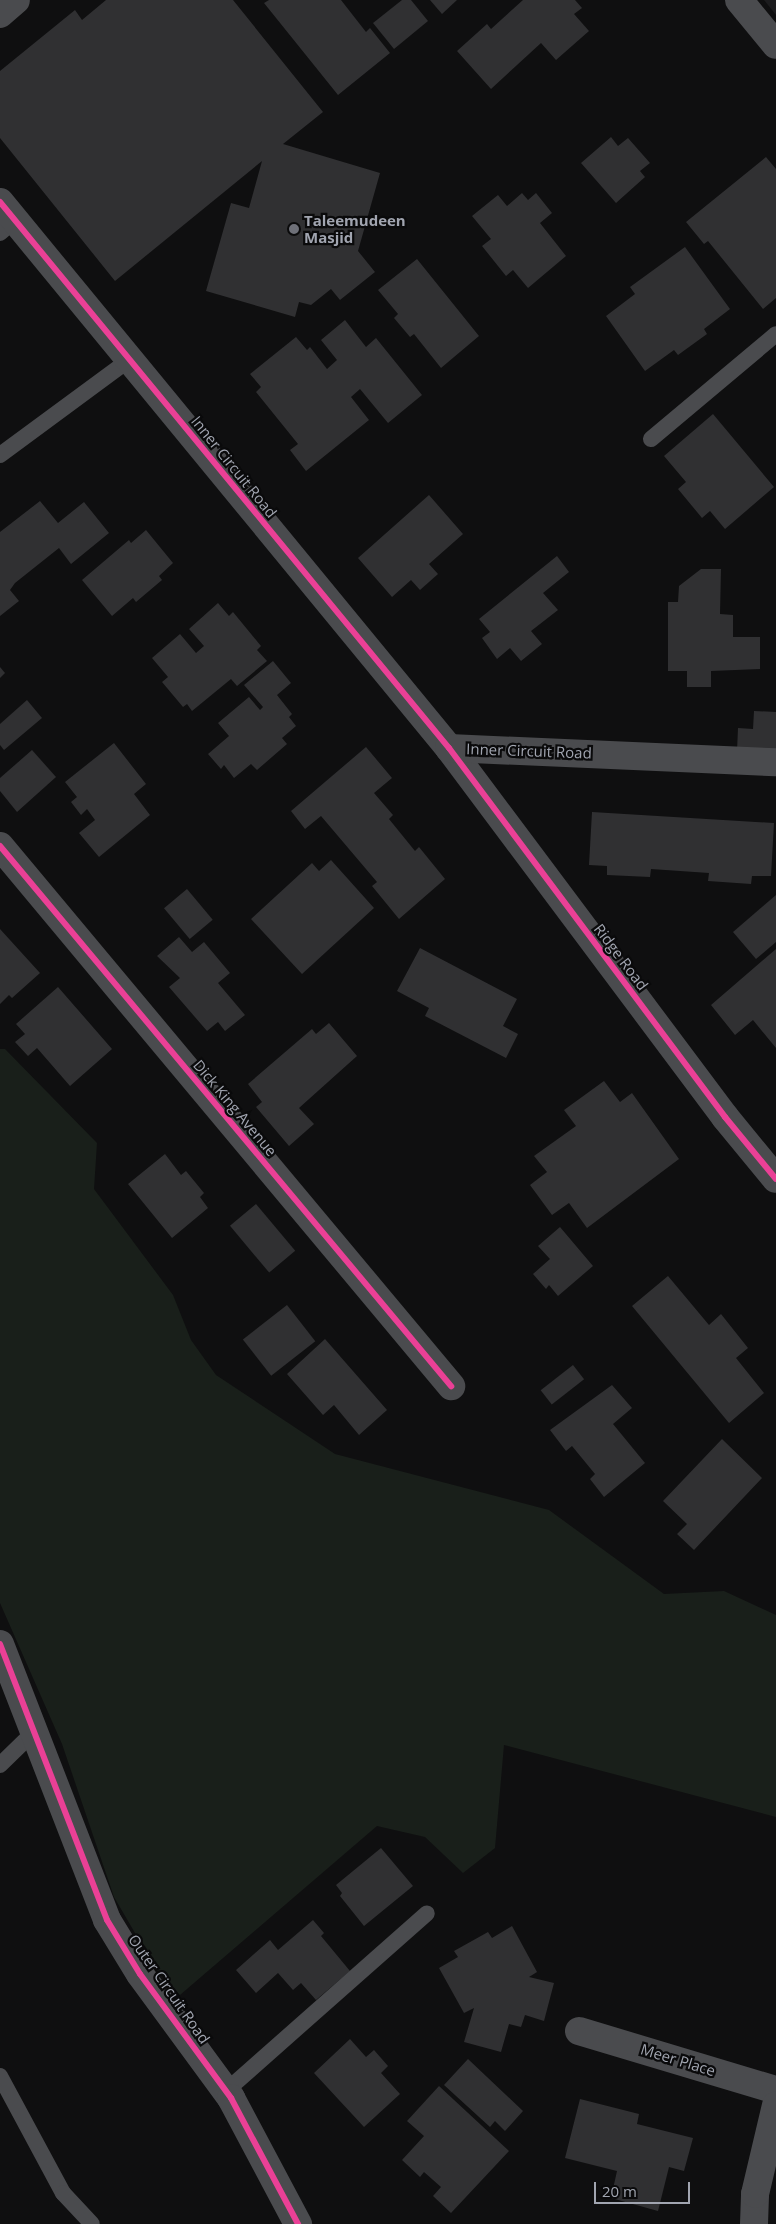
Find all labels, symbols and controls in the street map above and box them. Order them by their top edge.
place label: Taleemudeen Masjid [304,211,406,246]
marker: Taleemudeen Masjid [288,223,300,235]
street label: Inner Circuit Road [187,413,281,521]
street label: Inner Circuit Road [466,740,592,762]
street label: Ridge Road [590,920,652,994]
street label: Dick King Avenue [190,1056,280,1160]
street label: Outer Circuit Road [125,1931,213,2047]
street label: Meer Place [638,2040,718,2080]
scale bar [596,2172,692,2204]
text: 20 m [602,2181,637,2201]

